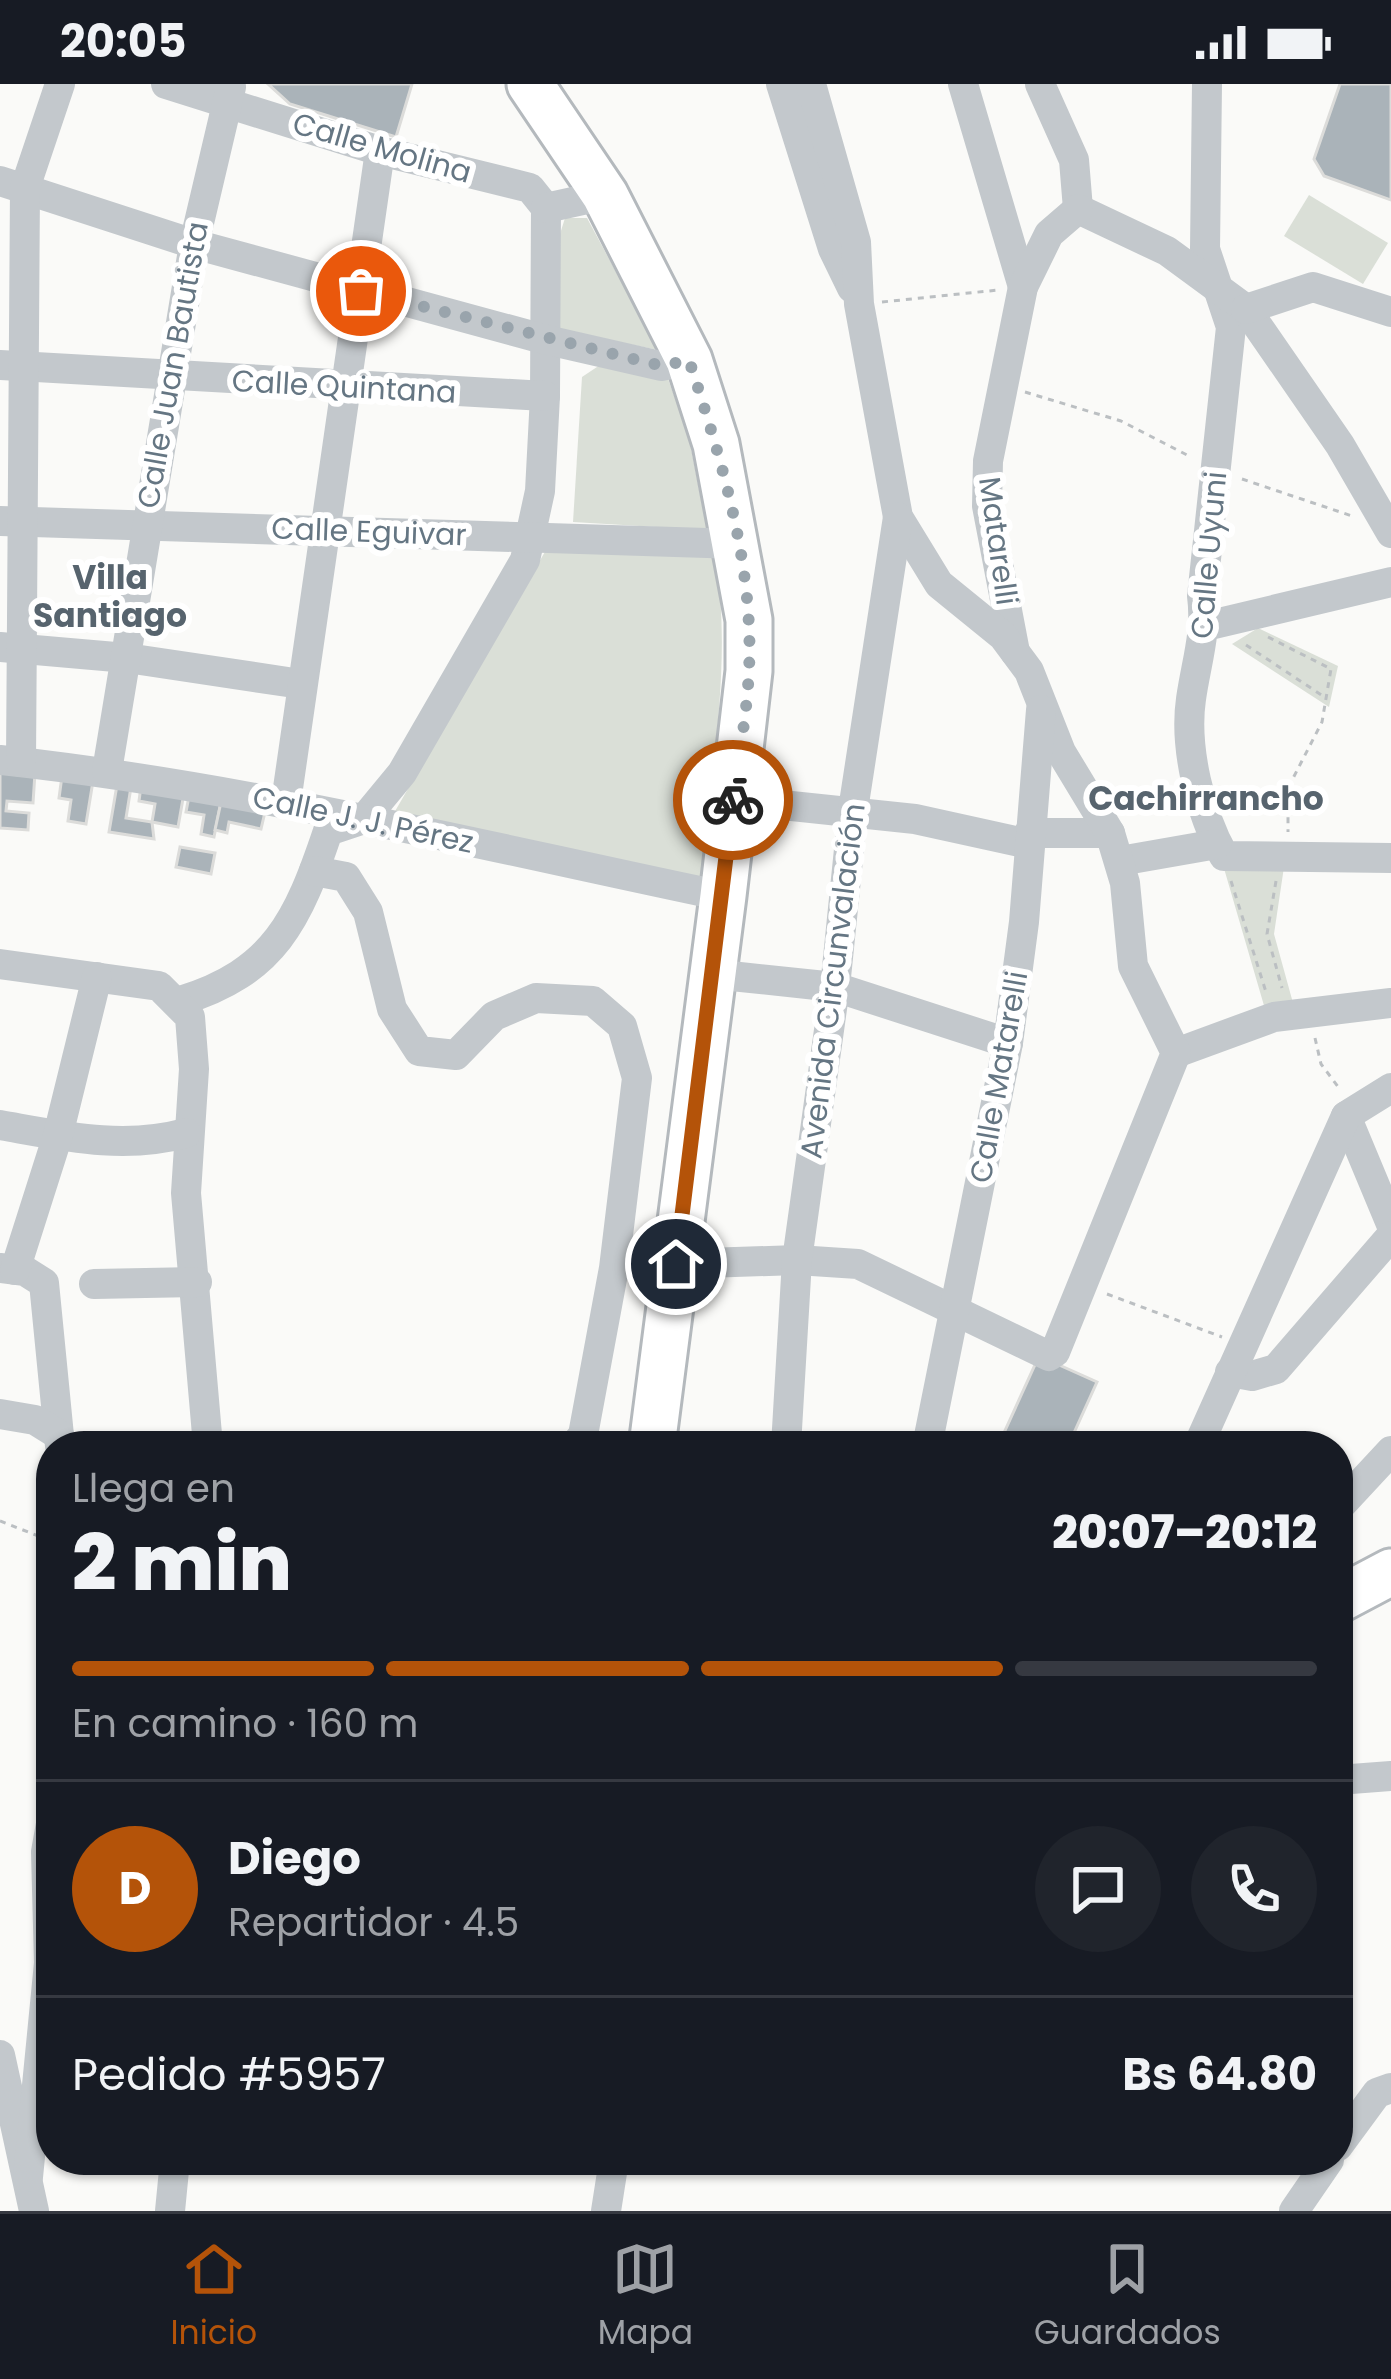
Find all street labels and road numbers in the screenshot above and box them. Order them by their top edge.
street label: Calle Molina [288,101,477,194]
street label: Calle Juan Bautista [126,218,219,512]
street label: Calle Quintana [231,359,457,414]
street label: Calle Uyuni [1180,470,1237,640]
street label: Matarelli [968,474,1029,608]
street label: Calle Eguivar [271,507,467,556]
street label: Calle J. J. Pérez [249,775,477,864]
street label: Avenida Circunvalación [789,801,876,1161]
street label: Calle Matarelli [959,968,1038,1186]

